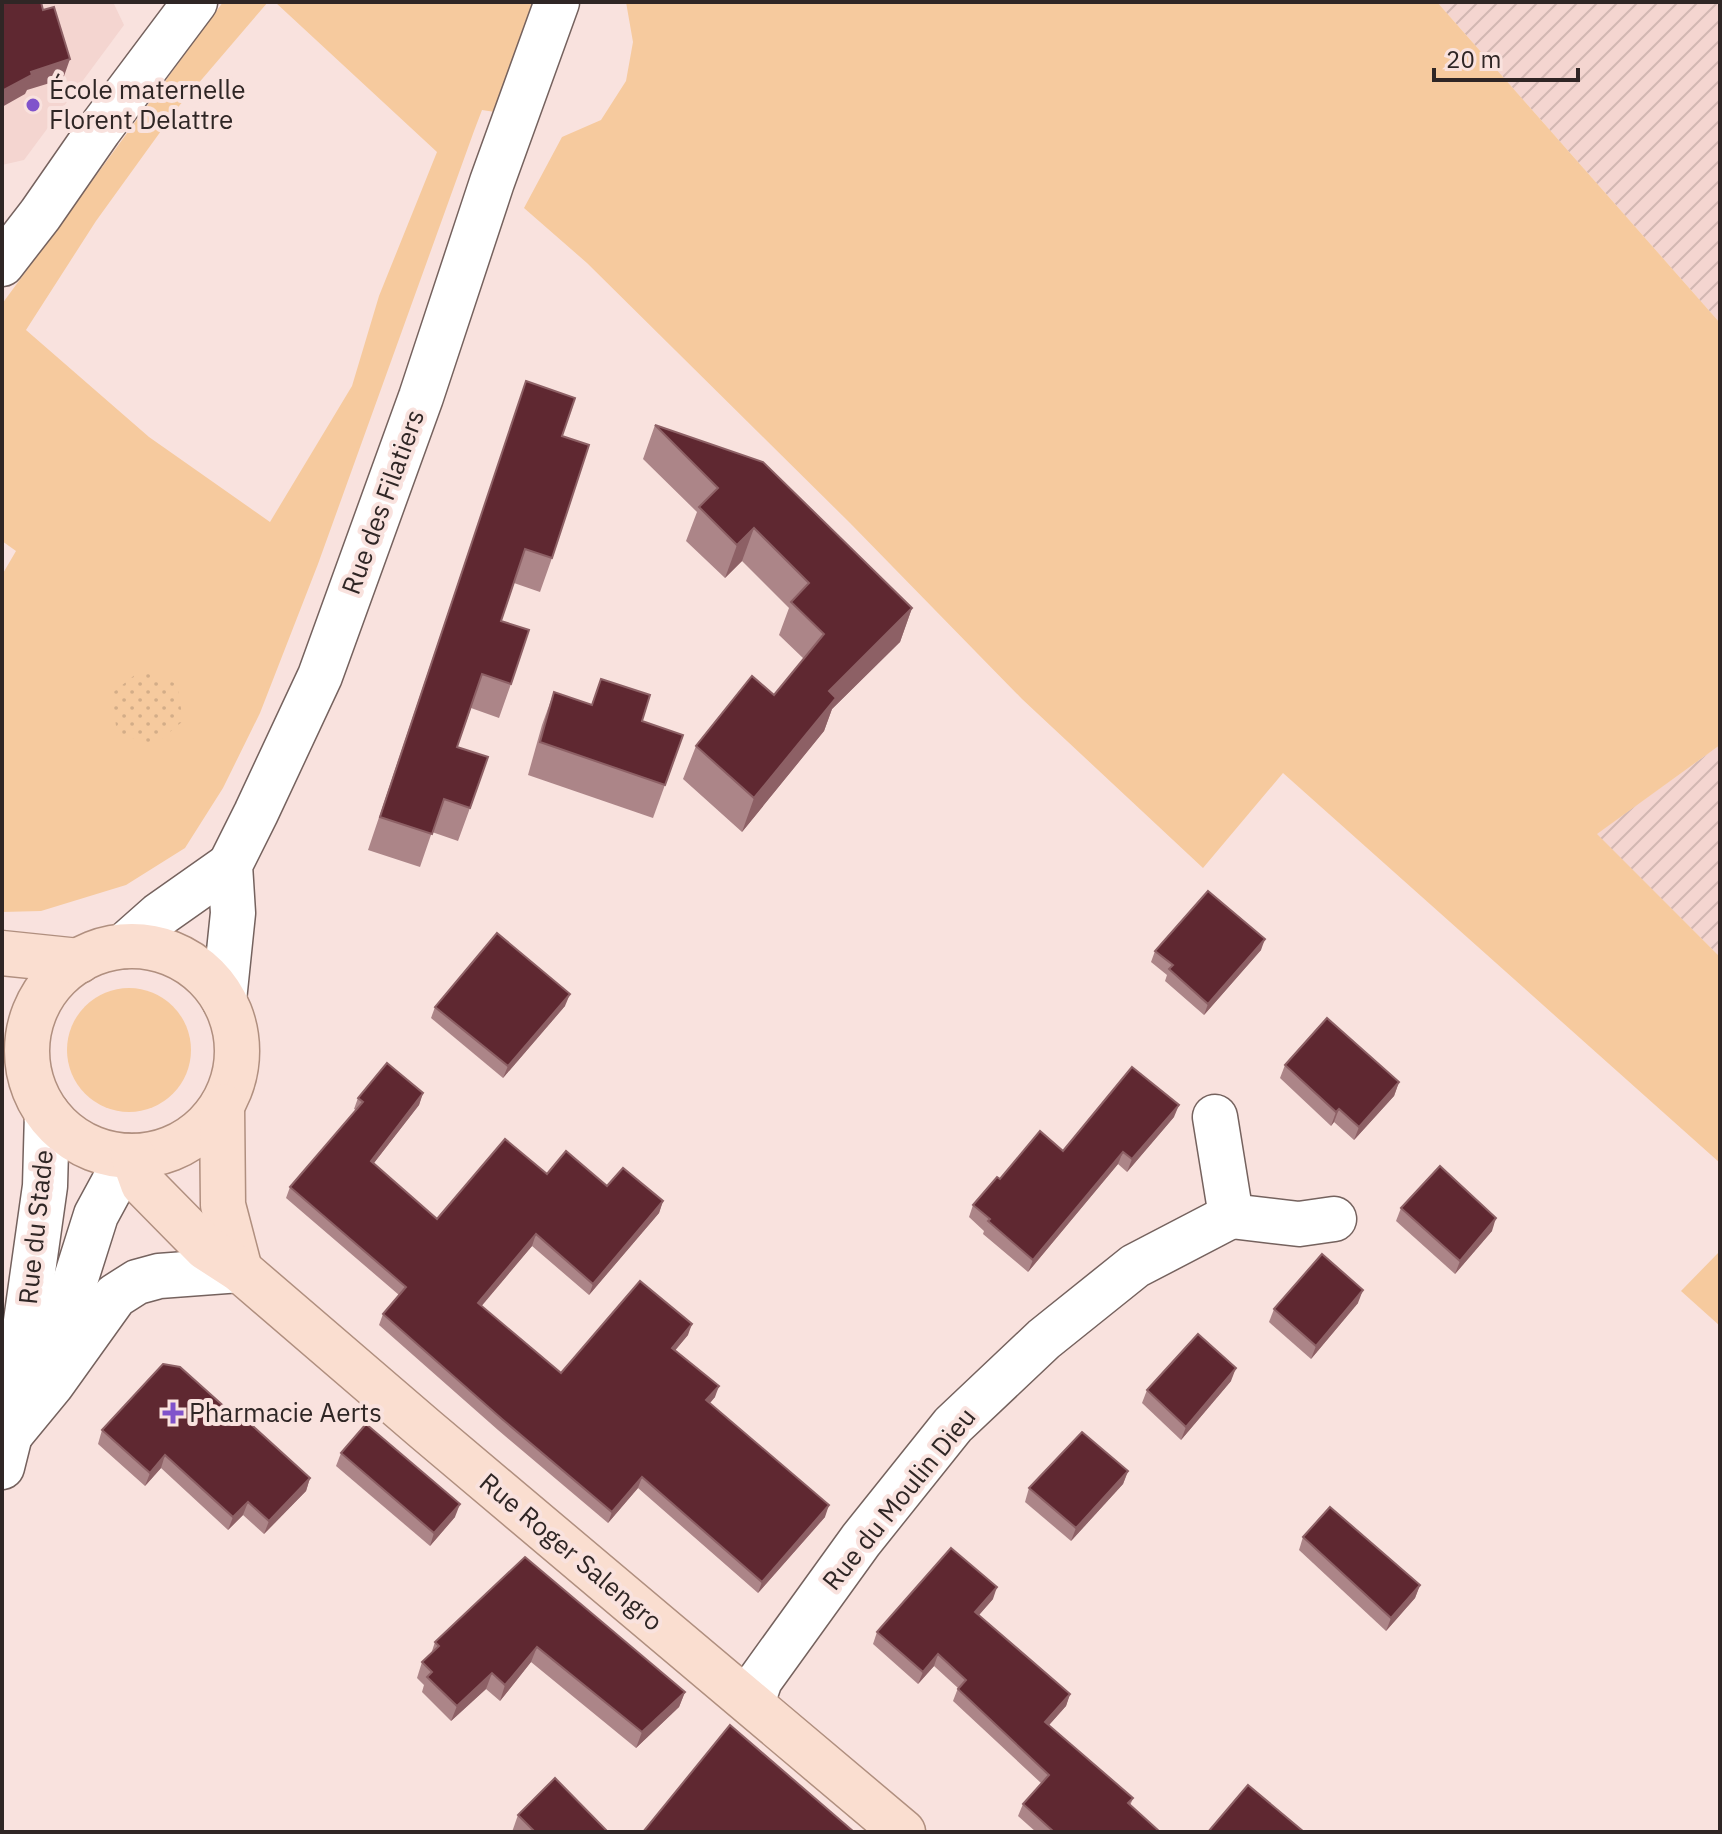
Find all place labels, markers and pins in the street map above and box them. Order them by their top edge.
place label: École maternelle Florent Delattre [49,72,246,136]
marker: École maternelle Florent Delattre [24,96,42,114]
place label: Pharmacie Aerts [189,1395,382,1429]
marker: Pharmacie Aerts [164,1404,182,1422]

